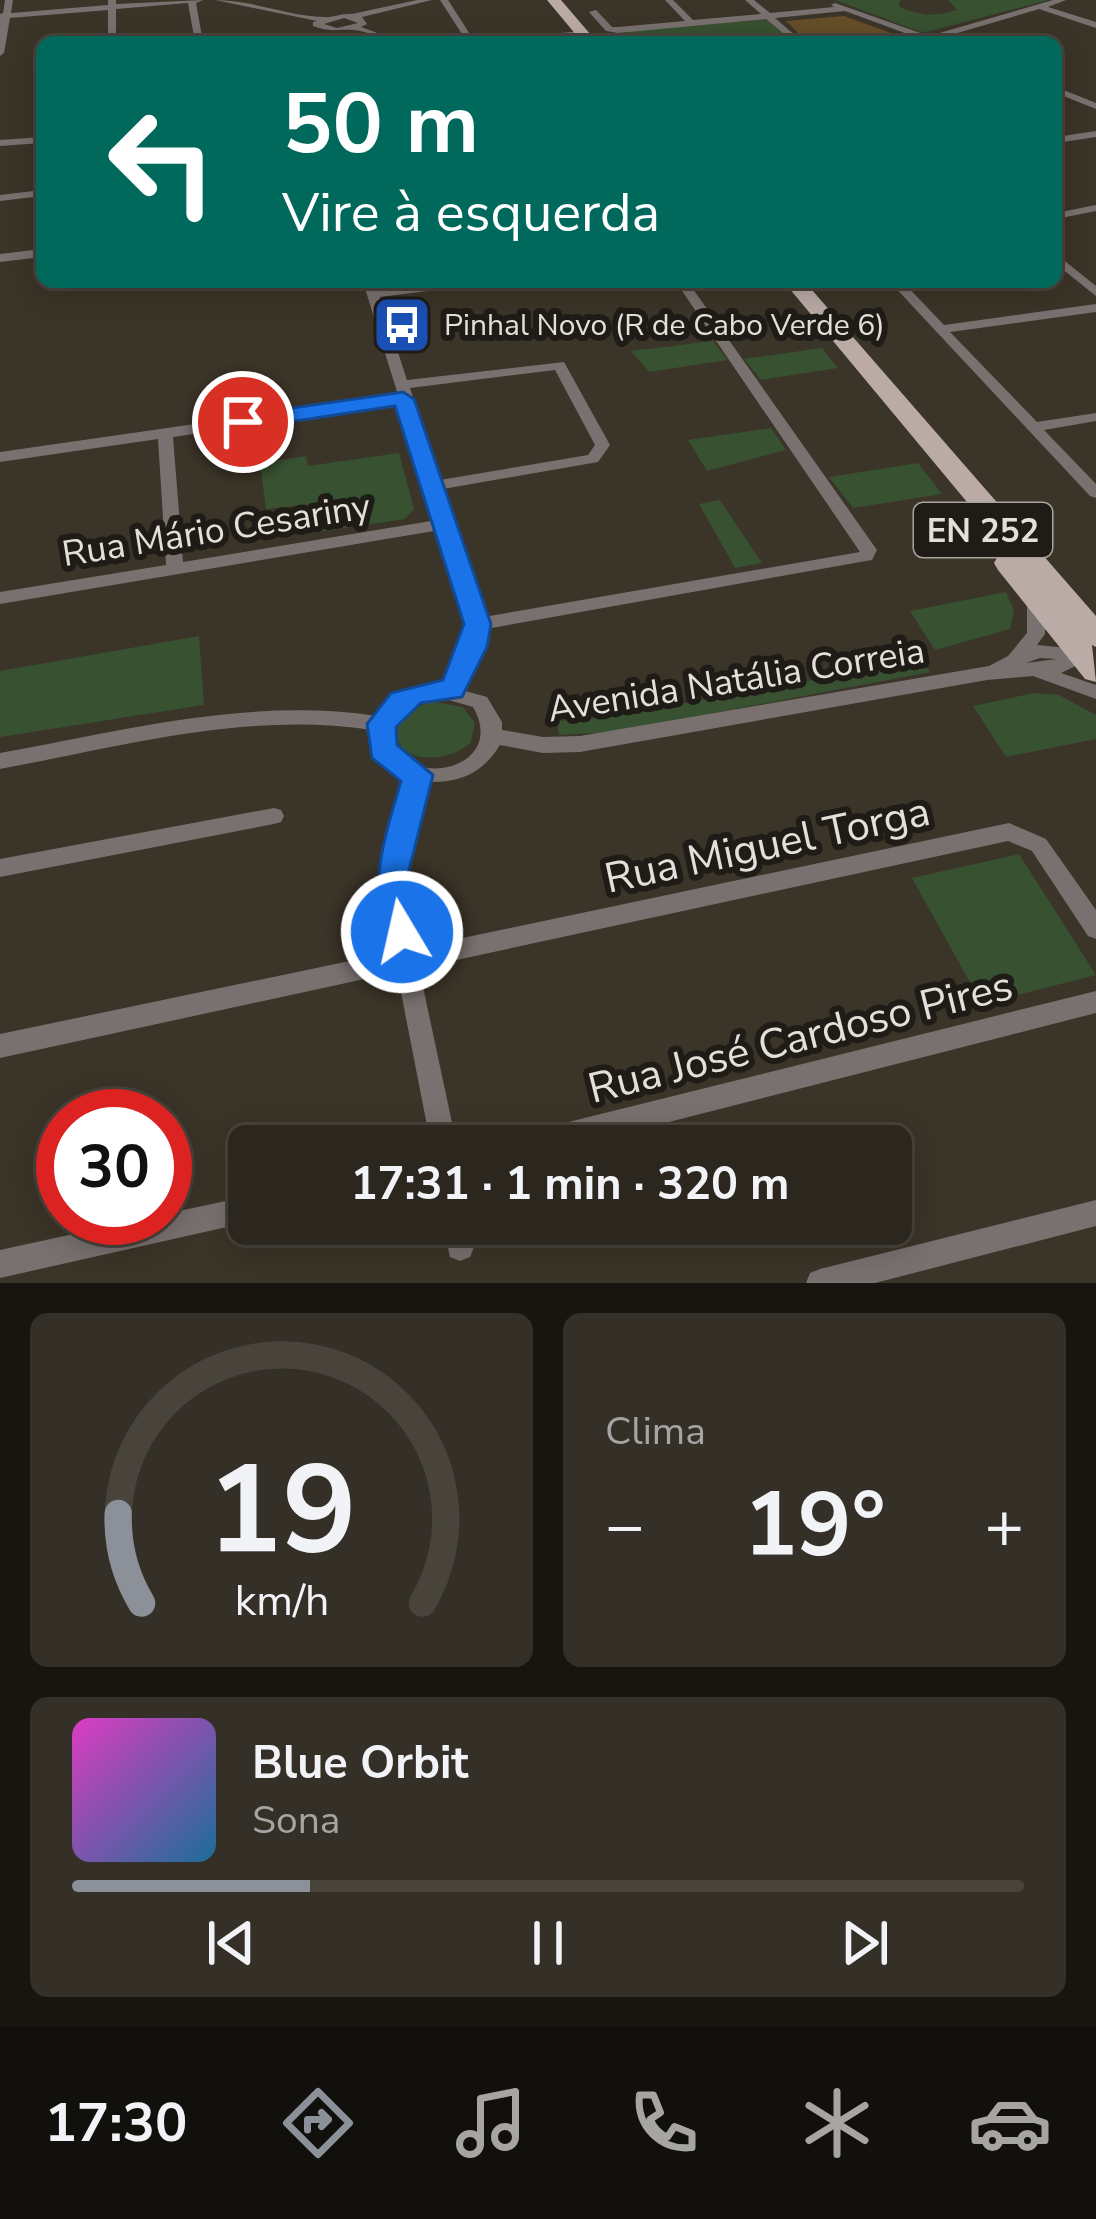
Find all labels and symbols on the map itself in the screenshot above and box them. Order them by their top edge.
bus stop icon: Pinhal Novo (R de Cabo Verde 6) [371,294,433,356]
place label: Pinhal Novo (R de Cabo Verde 6) [444,305,885,346]
pin [192,371,294,473]
street label: Rua Mário Cesariny [59,482,374,579]
road number: EN 252 [914,503,1052,557]
street label: Avenida Natália Correia [544,627,928,734]
street label: Rua Miguel Torga [599,783,935,908]
position arrow [339,869,465,995]
street label: Rua José Cardoso Pires [582,957,1019,1118]
speed limit sign: 30 [36,1089,192,1245]

